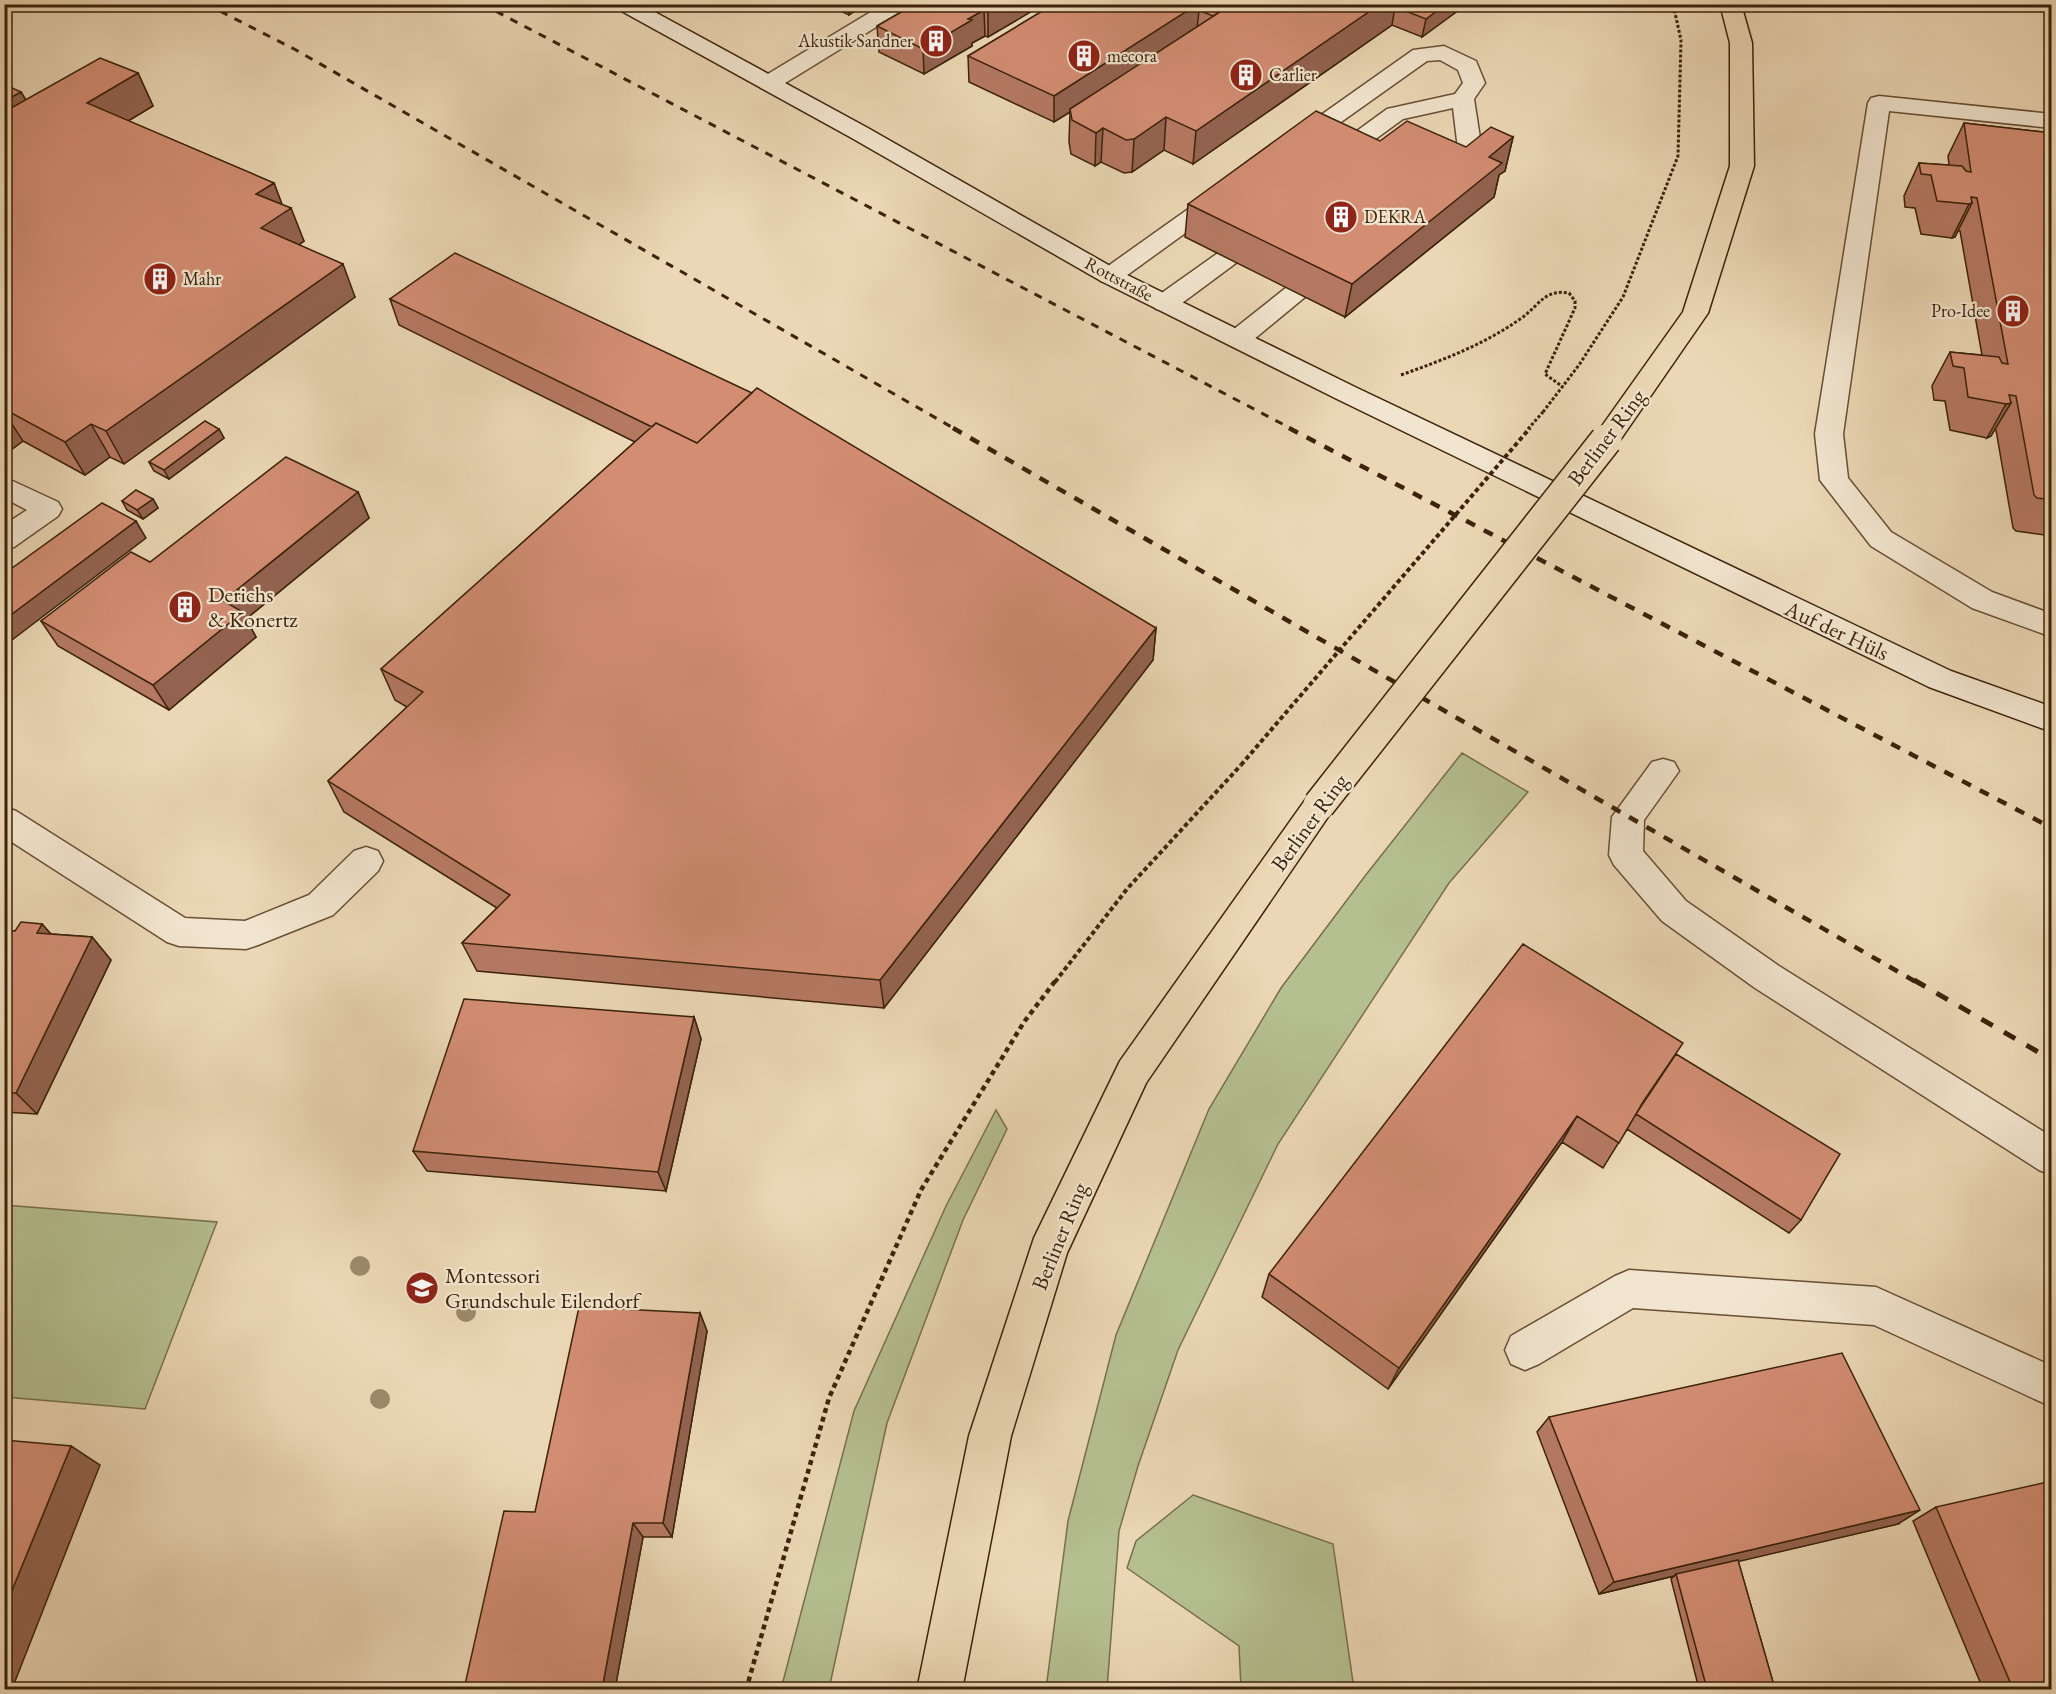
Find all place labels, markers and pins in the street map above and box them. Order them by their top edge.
building icon: Akustik Sandner [918,23,954,59]
place label: Akustik Sandner [797,29,913,52]
building icon: mecora [1066,38,1102,74]
place label: mecora [1107,44,1158,67]
building icon: Carlier [1228,57,1264,93]
place label: Carlier [1269,63,1317,86]
building icon: DEKRA [1323,199,1359,235]
place label: DEKRA [1364,205,1427,228]
building icon: Mahr [142,261,178,297]
place label: Mahr [183,267,221,290]
building icon: Pro-Idee [1995,293,2031,329]
place label: Pro-Idee [1931,299,1990,322]
place label: Derichs & Konertz [208,580,298,634]
building icon: Derichs & Konertz [167,589,203,625]
place label: Montessori Grundschule Eilendorf [445,1261,643,1315]
school or university icon: Montessori Grundschule Eilendorf [404,1270,440,1306]

